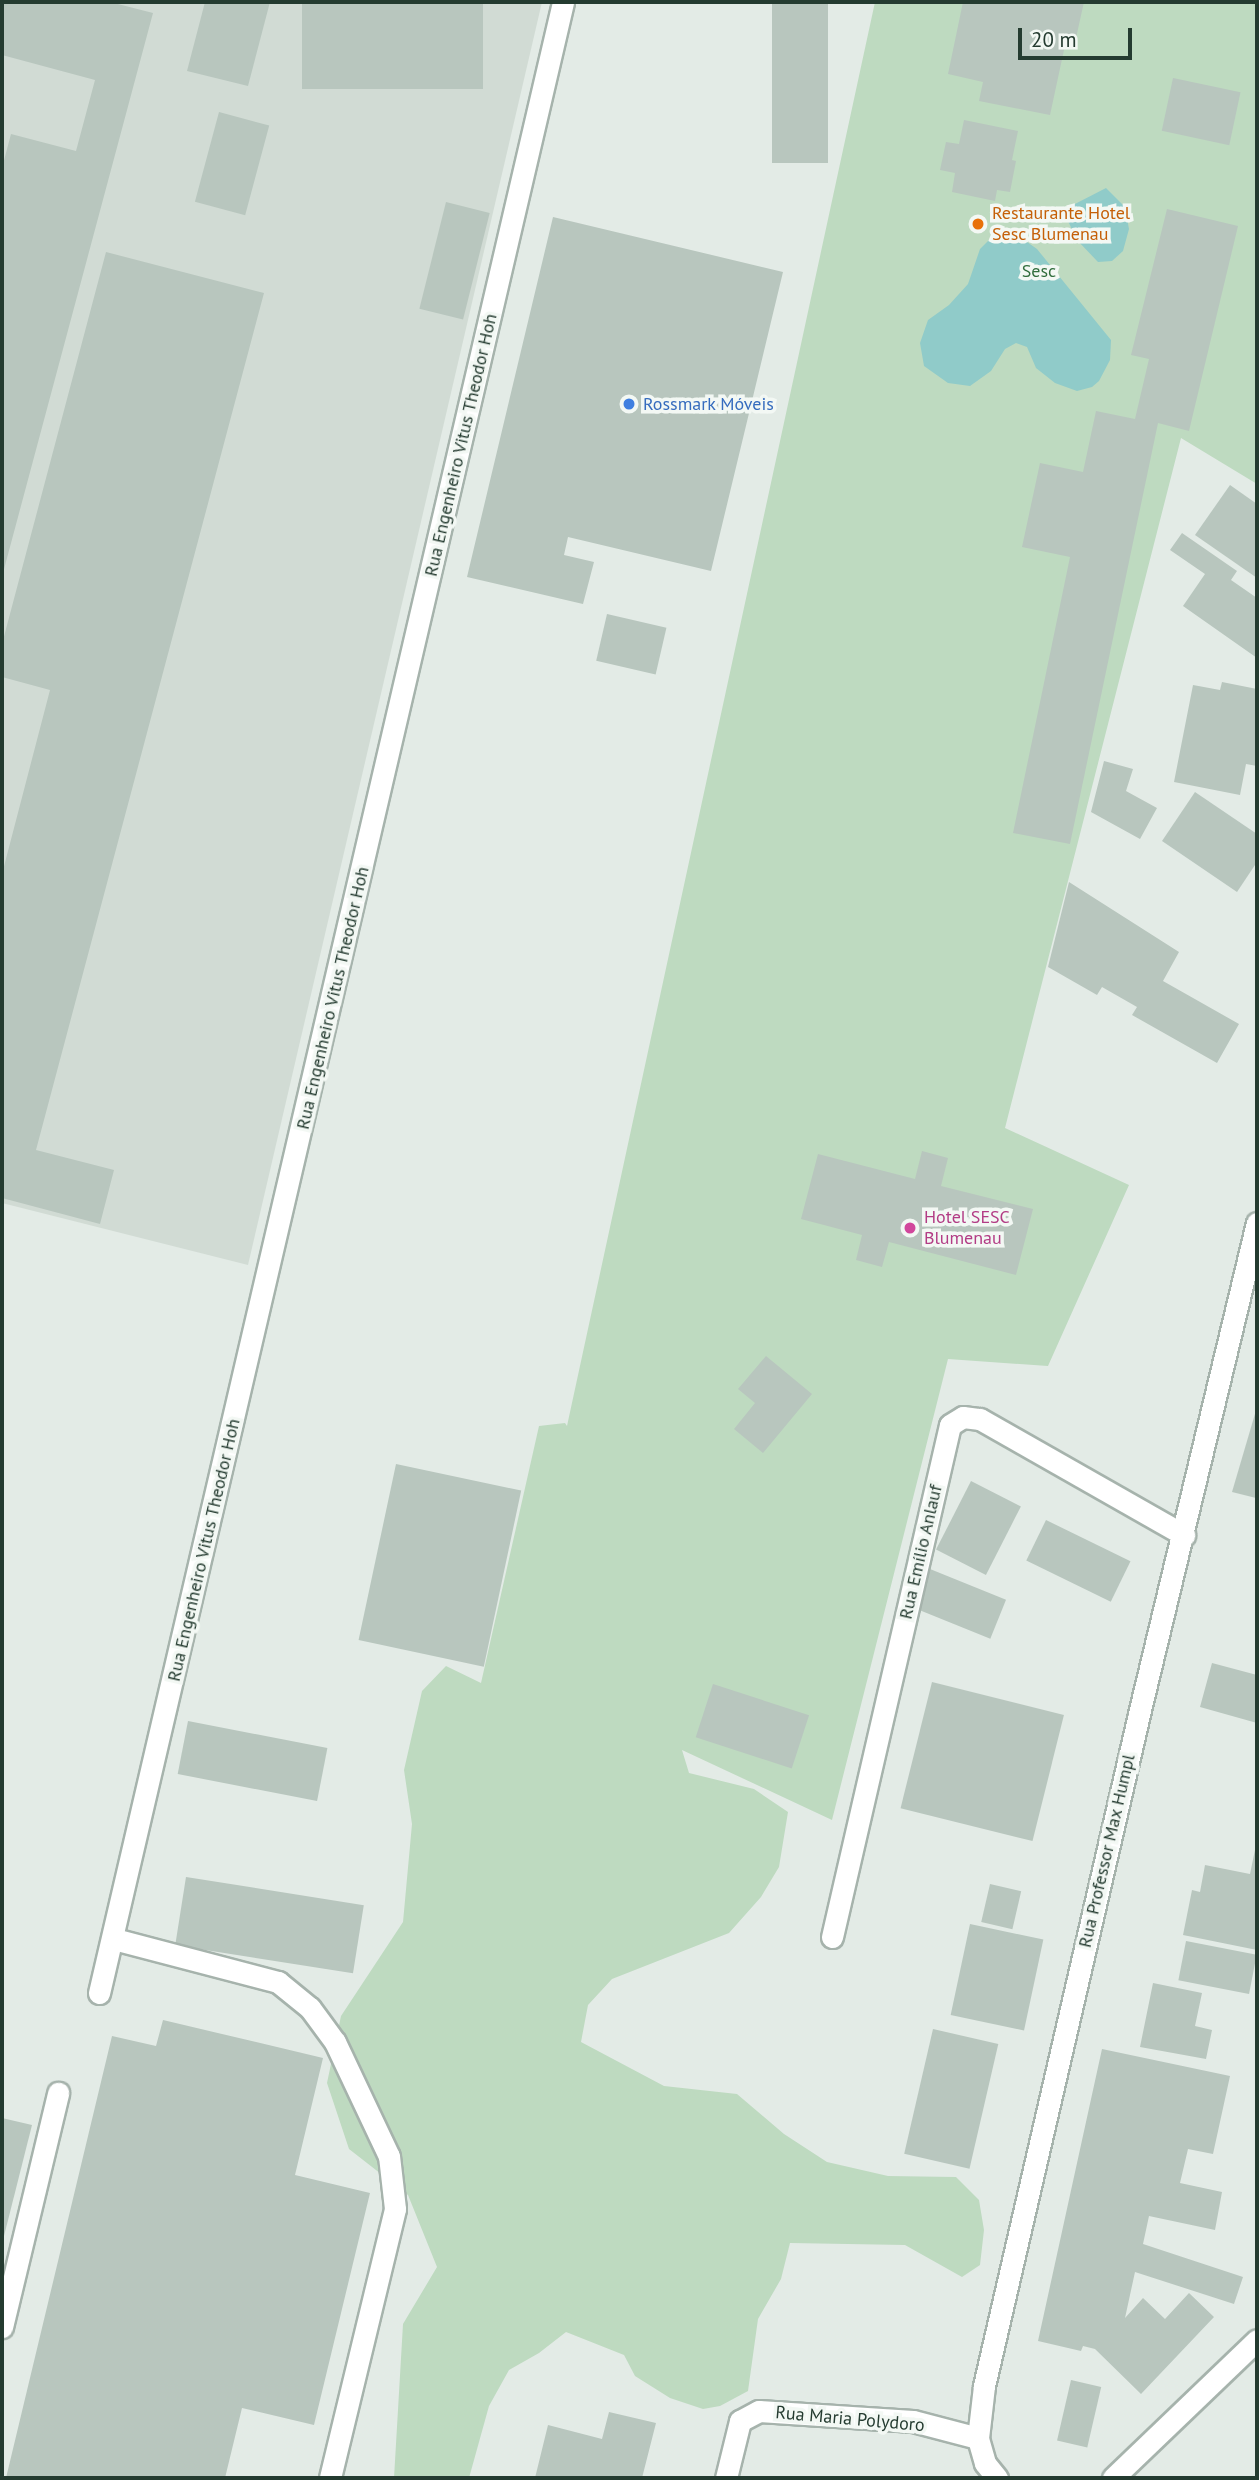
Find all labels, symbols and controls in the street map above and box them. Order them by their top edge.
scale bar [1021,14,1135,58]
text: 20 m [1031,26,1077,53]
place label: Restaurante Hotel Sesc Blumenau [992,203,1130,246]
marker: Restaurante Hotel Sesc Blumenau [970,216,986,232]
park label: Sesc [1022,260,1056,282]
street label: Rua Engenheiro Vitus Theodor Hoh [420,311,502,579]
place label: Rossmark Móveis [643,393,774,415]
marker: Rossmark Móveis [621,396,637,412]
street label: Rua Engenheiro Vitus Theodor Hoh [292,864,374,1132]
place label: Hotel SESC Blumenau [924,1207,1010,1250]
marker: Hotel SESC Blumenau [902,1220,918,1236]
street label: Rua Engenheiro Vitus Theodor Hoh [163,1416,245,1684]
street label: Rua Emílio Anlauf [895,1483,947,1621]
street label: Rua Professor Max Humpl [1074,1752,1140,1950]
street label: Rua Maria Polydoro [775,2402,925,2436]

